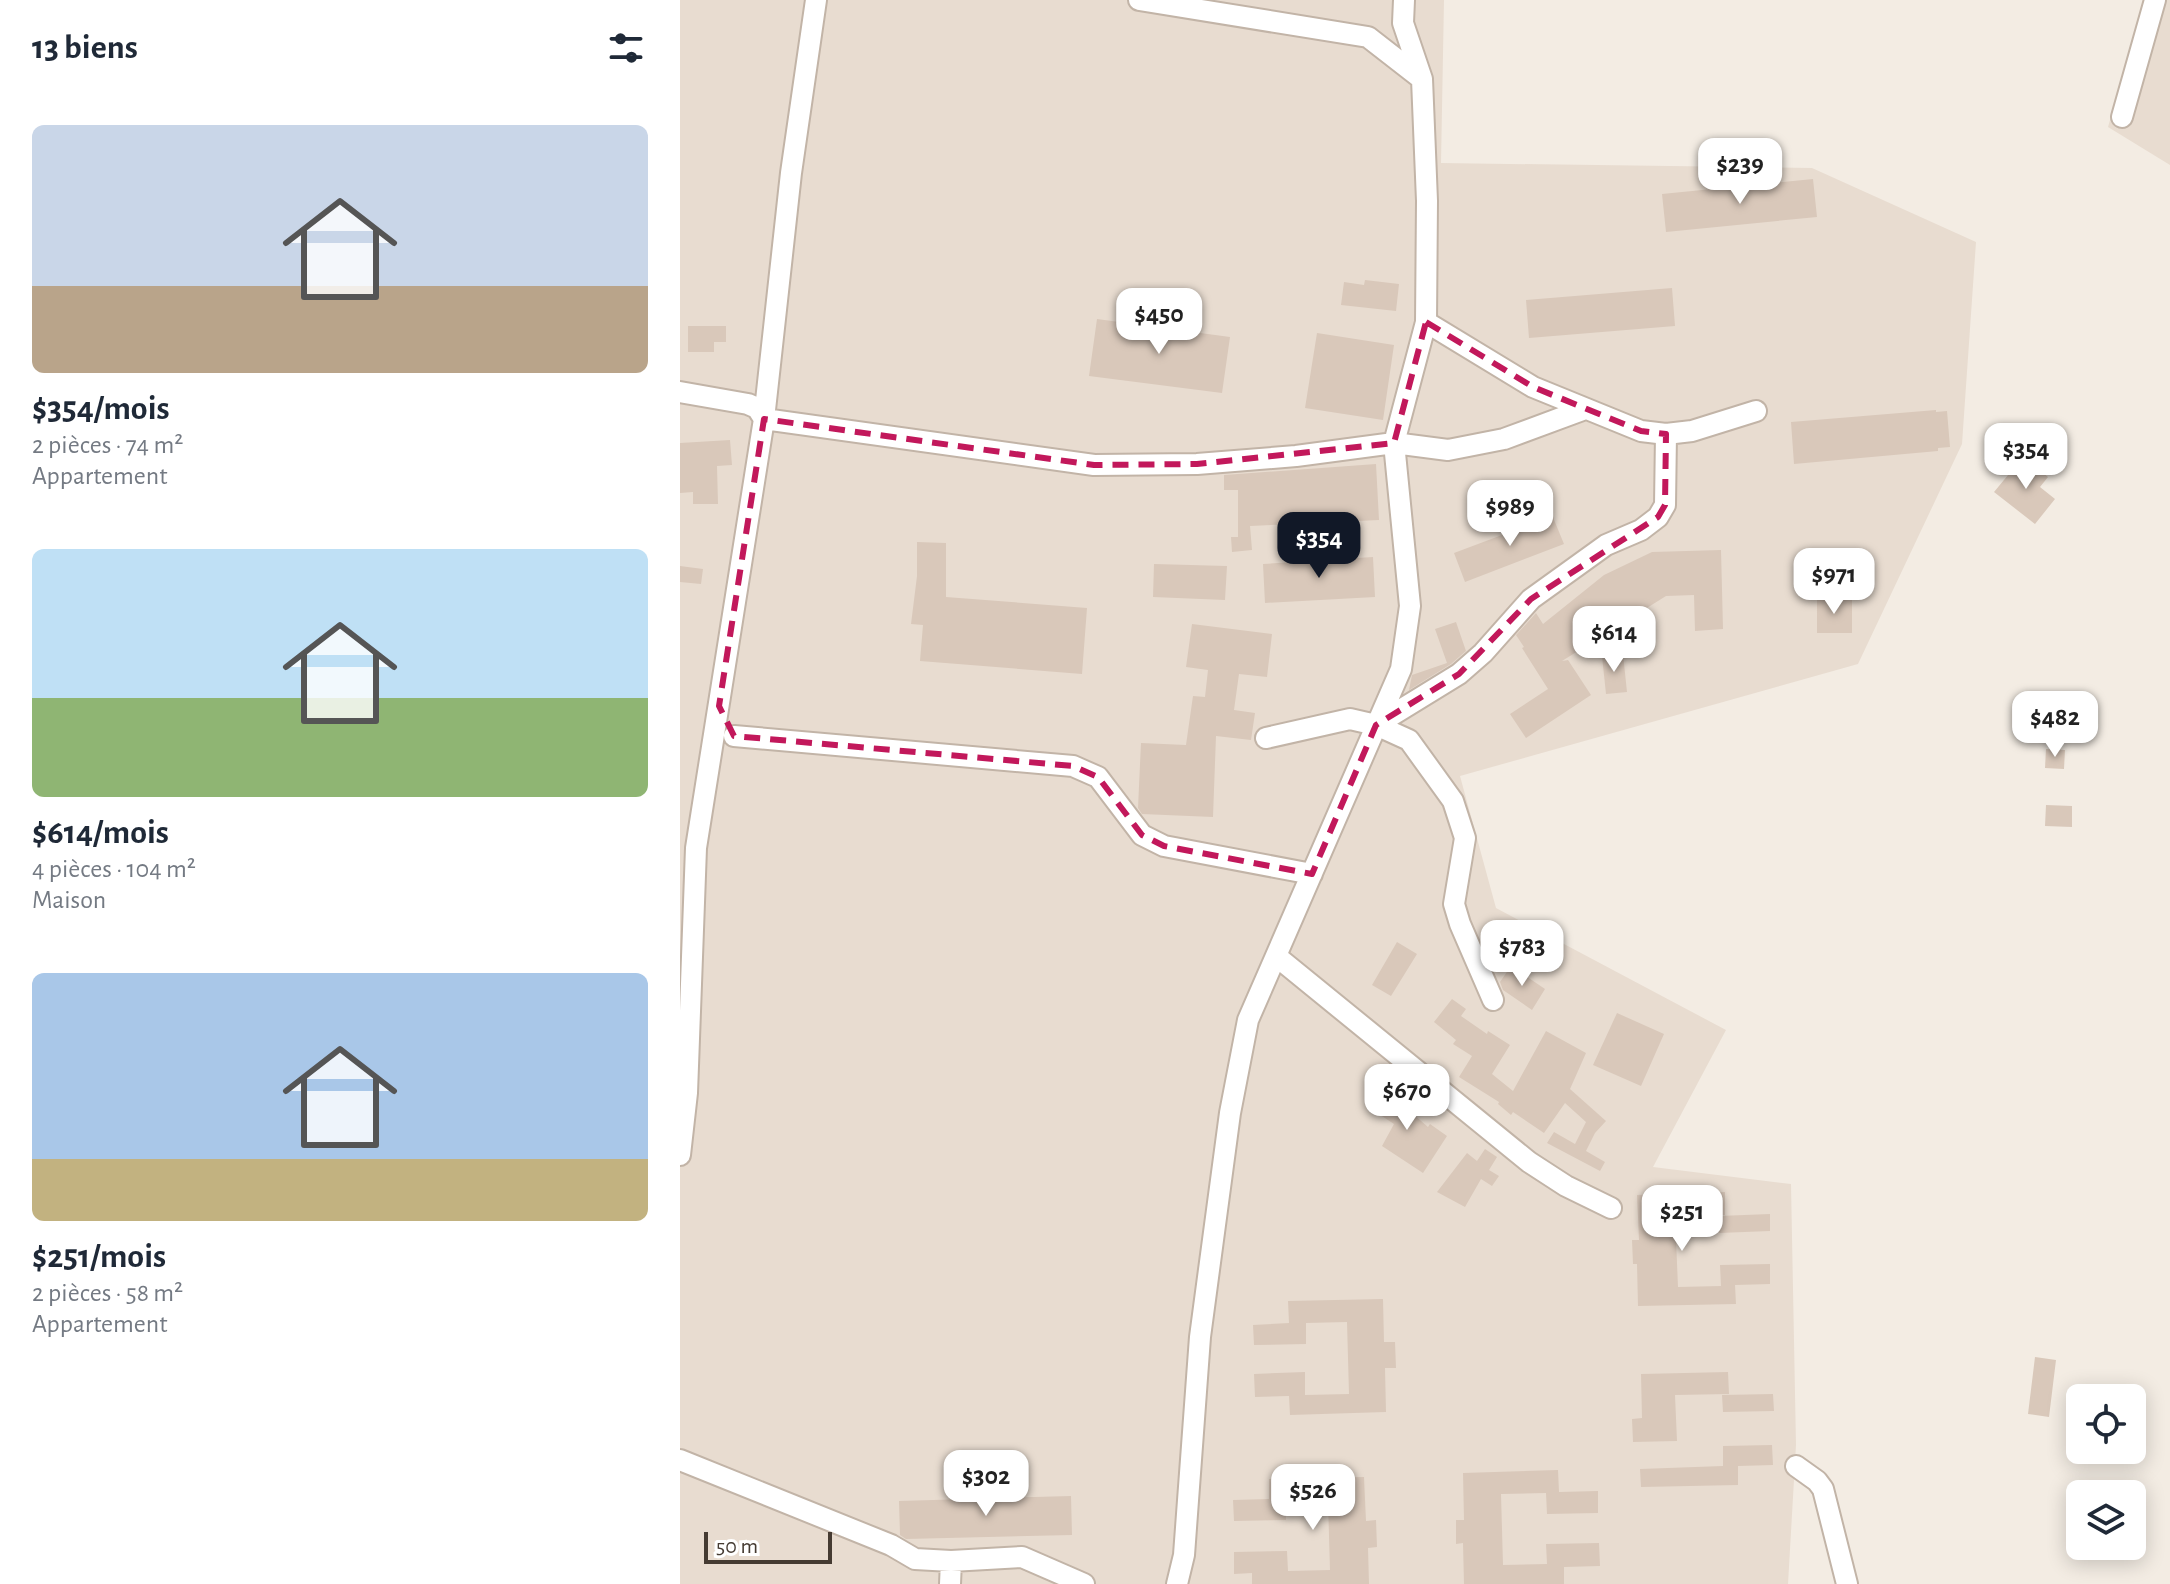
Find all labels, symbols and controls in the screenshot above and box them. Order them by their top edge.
icon: filters [604,26,648,70]
text: 13 biens [32,31,138,65]
pin: $239 [1693,138,1787,206]
text: $239 [1716,151,1764,177]
icon: home [268,177,412,321]
pin: $450 [1112,288,1206,356]
text: $450 [1134,301,1184,327]
text: $354/mois [32,392,170,426]
pin: $354 [1979,423,2073,491]
text: 2 pièces · 74 m² [32,432,183,458]
text: $354 [2002,436,2050,462]
text: Appartement [32,463,168,489]
pin: $989 [1463,480,1557,548]
text: $989 [1485,493,1535,519]
pin: $354 [1272,512,1366,580]
text: $354 [1295,525,1343,551]
pin: $971 [1787,548,1881,616]
text: $971 [1812,561,1856,587]
icon: home [268,601,412,745]
pin: $614 [1567,606,1661,674]
text: $614 [1591,619,1637,645]
pin: $482 [2008,691,2102,759]
text: $482 [2030,704,2080,730]
text: $614/mois [32,816,169,850]
text: 4 pièces · 104 m² [32,856,196,882]
text: Maison [32,887,106,913]
pin: $783 [1475,920,1569,988]
text: $783 [1499,933,1545,959]
icon: home [268,1025,412,1169]
pin: $670 [1360,1064,1454,1132]
text: $670 [1382,1077,1432,1103]
pin: $251 [1635,1185,1729,1253]
text: $251 [1660,1198,1704,1224]
text: $251/mois [32,1240,166,1274]
text: 2 pièces · 58 m² [32,1280,183,1306]
text: Appartement [32,1311,168,1337]
map controls [2066,1384,2146,1560]
button: locate [2066,1384,2146,1464]
pin: $302 [939,1450,1033,1518]
text: $302 [962,1463,1010,1489]
pin: $526 [1266,1464,1360,1532]
text: $526 [1289,1477,1337,1503]
button: layers [2066,1480,2146,1560]
scale bar [704,1528,832,1564]
text: 50 m [716,1535,758,1557]

